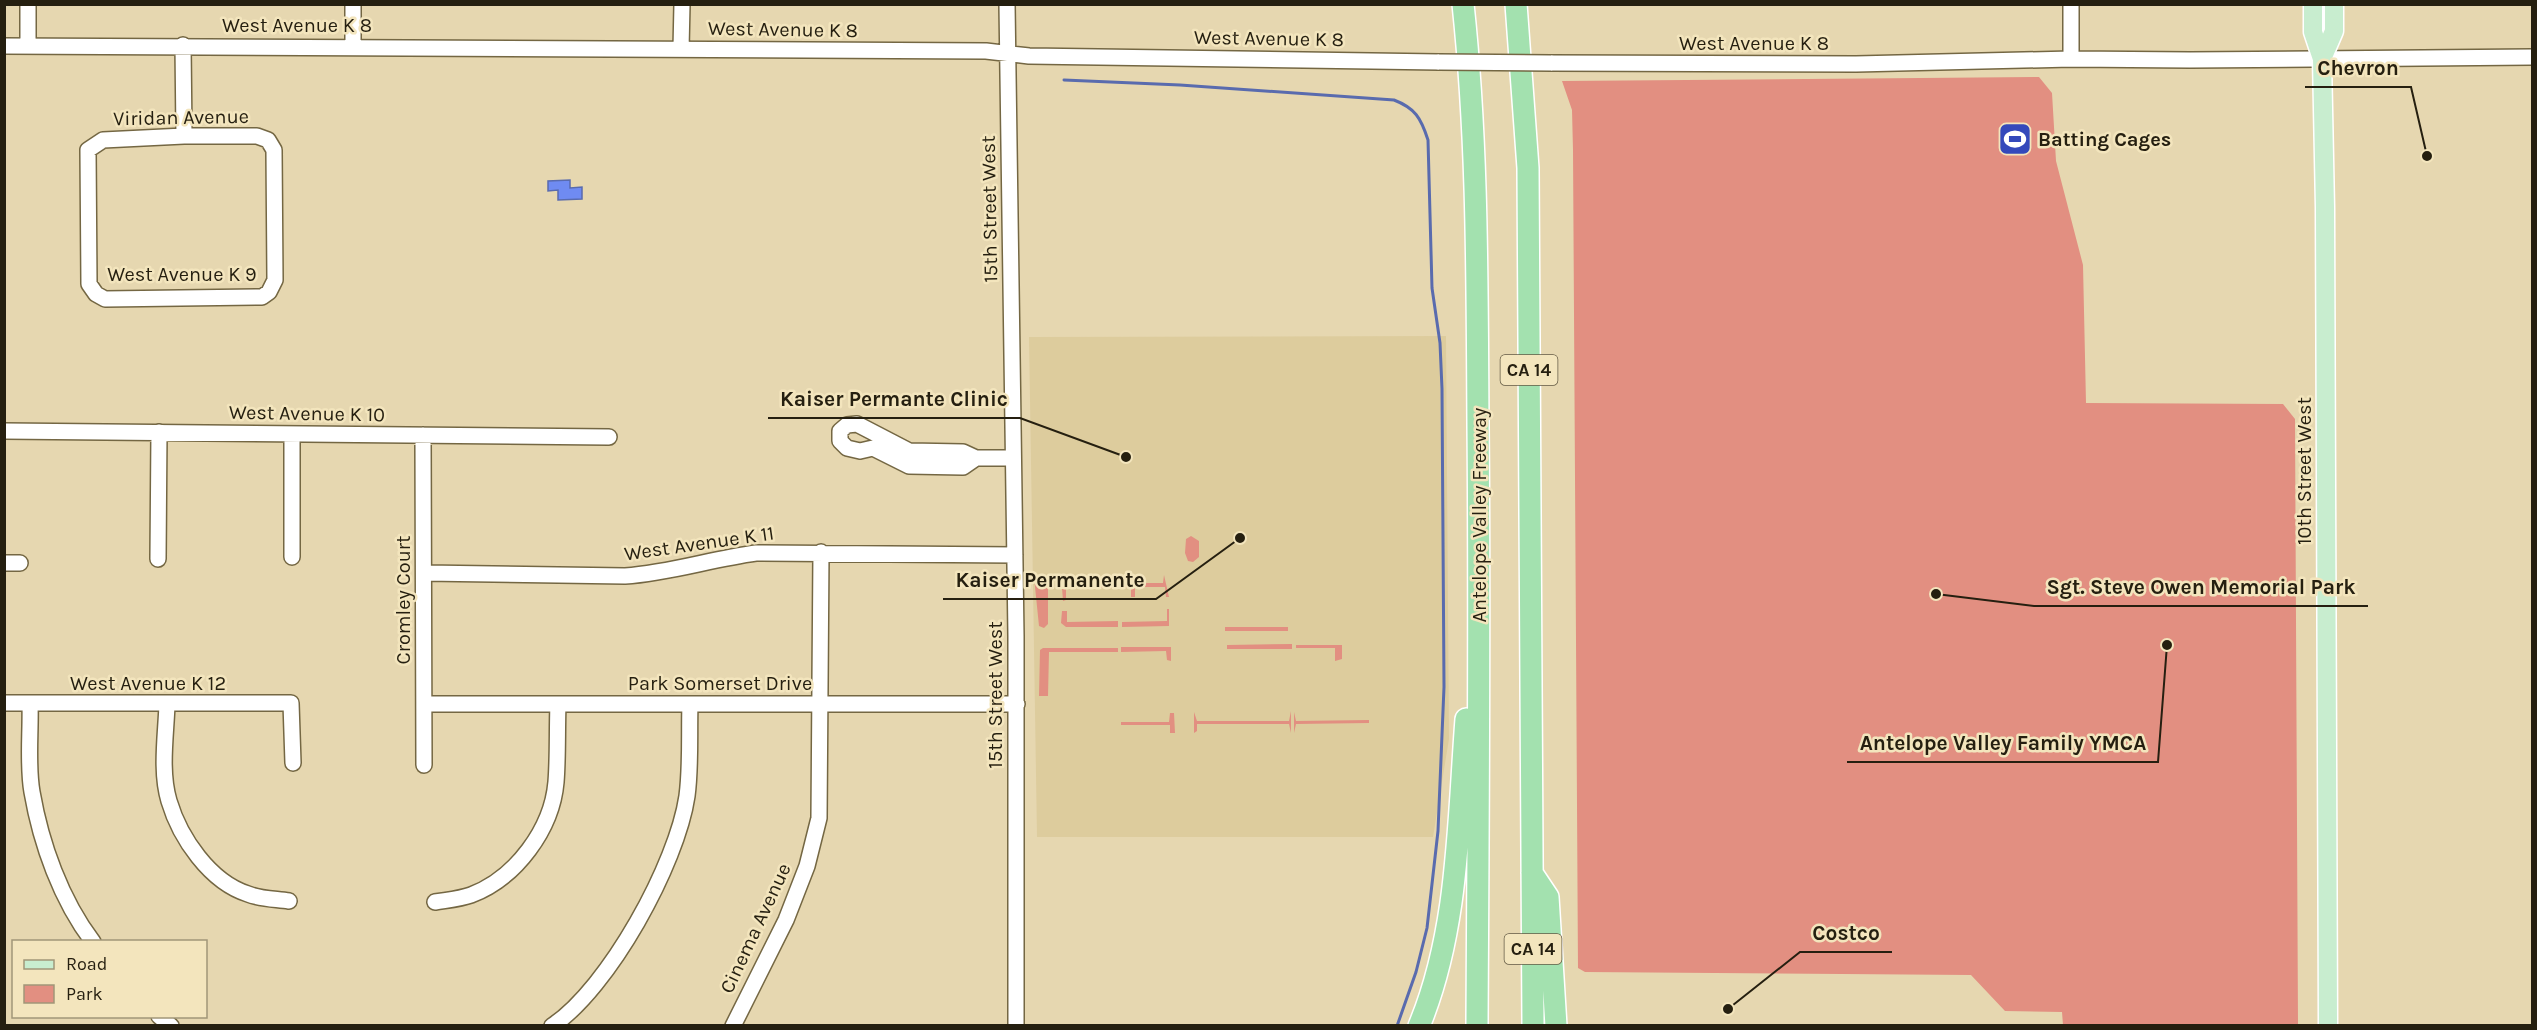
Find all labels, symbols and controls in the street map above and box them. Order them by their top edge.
street label: West Avenue K 8 [222,14,372,37]
street label: West Avenue K 8 [708,17,858,42]
street label: West Avenue K 8 [1194,26,1344,51]
street label: West Avenue K 8 [1679,32,1829,55]
callout: Chevron [2305,48,2411,87]
text: Chevron [2317,56,2399,80]
street label: Viridan Avenue [113,105,249,130]
sports icon: Batting Cages [1997,121,2033,157]
place label: Batting Cages [2038,128,2171,151]
street label: 15th Street West [977,135,1002,283]
street label: West Avenue K 9 [107,263,257,286]
road number: CA 14 [1500,355,1558,385]
callout: Kaiser Permante Clinic [768,379,1020,418]
text: Kaiser Permante Clinic [780,387,1008,411]
street label: 10th Street West [2293,397,2316,545]
street label: West Avenue K 10 [229,401,385,426]
street label: Antelope Valley Freeway [1468,408,1491,622]
street label: West Avenue K 11 [623,522,775,565]
street label: Cromley Court [392,535,415,665]
callout: Kaiser Permanente [943,560,1156,599]
callout: Sgt. Steve Owen Memorial Park [2034,567,2368,606]
text: Kaiser Permanente [955,568,1145,592]
text: Sgt. Steve Owen Memorial Park [2046,575,2356,599]
street label: 15th Street West [984,621,1007,769]
street label: West Avenue K 12 [70,672,226,695]
street label: Park Somerset Drive [628,672,812,695]
callout: Antelope Valley Family YMCA [1847,723,2158,762]
text: Antelope Valley Family YMCA [1860,731,2146,755]
street label: Cinema Avenue [715,860,796,997]
callout: Costco [1800,913,1892,952]
text: Costco [1812,921,1880,945]
road number: CA 14 [1504,934,1562,964]
legend [12,940,207,1018]
text: Road [66,953,107,975]
text: Park [66,983,103,1005]

